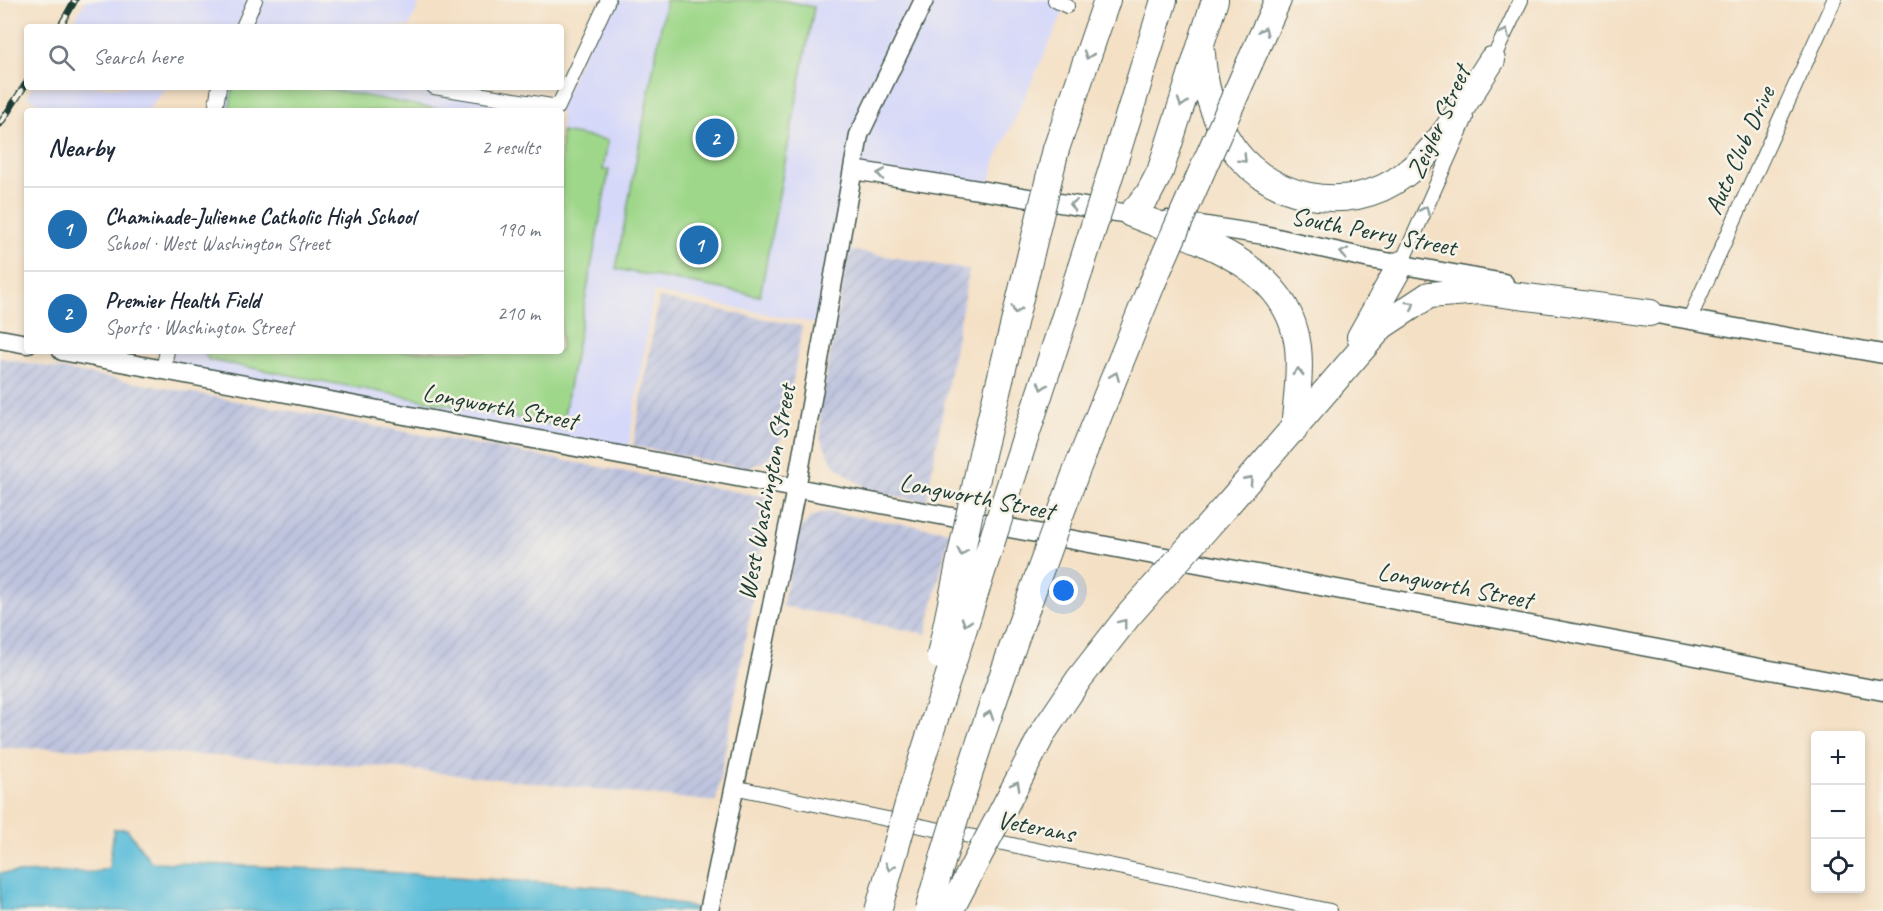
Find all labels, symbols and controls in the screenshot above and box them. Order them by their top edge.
search box [24,24,564,90]
one-way arrow [1257,26,1269,37]
one-way arrow [1498,28,1510,39]
icon: search [45,41,78,74]
text: Search here [93,43,183,71]
one-way arrow [1083,49,1095,60]
street label: Zeigler Street [1399,57,1479,184]
street label: Auto Club Drive [1697,80,1783,219]
one-way arrow [1177,97,1189,108]
pin: 2 [696,116,734,160]
text: Nearby [48,131,113,164]
text: 2 results [481,135,540,160]
one-way arrow [1236,151,1247,162]
one-way arrow [876,169,885,181]
one-way arrow [1069,199,1079,212]
street label: South Perry Street [1289,199,1462,264]
text: Chaminade-Julienne Catholic High School [105,203,415,231]
one-way arrow [1418,206,1430,217]
text: 1 [63,217,72,242]
text: 190 m [497,217,540,242]
pin: 1 [680,222,718,268]
text: School · West Washington Street [105,231,330,256]
one-way arrow [1339,247,1349,260]
text: Premier Health Field [105,287,260,315]
text: 2 [63,301,72,326]
text: 210 m [497,301,540,326]
one-way arrow [1405,302,1416,313]
one-way arrow [1010,305,1023,315]
text: Sports · Washington Street [105,315,293,340]
one-way arrow [1291,367,1304,376]
one-way arrow [1108,371,1120,382]
street label: Longworth Street [420,375,583,438]
street label: West Washington Street [729,379,804,603]
one-way arrow [1037,380,1050,391]
street label: Longworth Street [897,465,1060,528]
one-way arrow [1242,476,1253,486]
one-way arrow [956,547,969,557]
street label: Longworth Street [1375,554,1538,617]
your location [1049,576,1078,605]
one-way arrow [961,616,973,627]
one-way arrow [1116,618,1127,629]
one-way arrow [981,710,994,721]
map controls [1811,731,1865,893]
button: + [1811,731,1865,785]
one-way arrow [1009,781,1020,791]
button: − [1811,785,1865,839]
street label: Veterans [994,803,1079,851]
button: locate [1811,839,1865,893]
one-way arrow [885,861,898,871]

